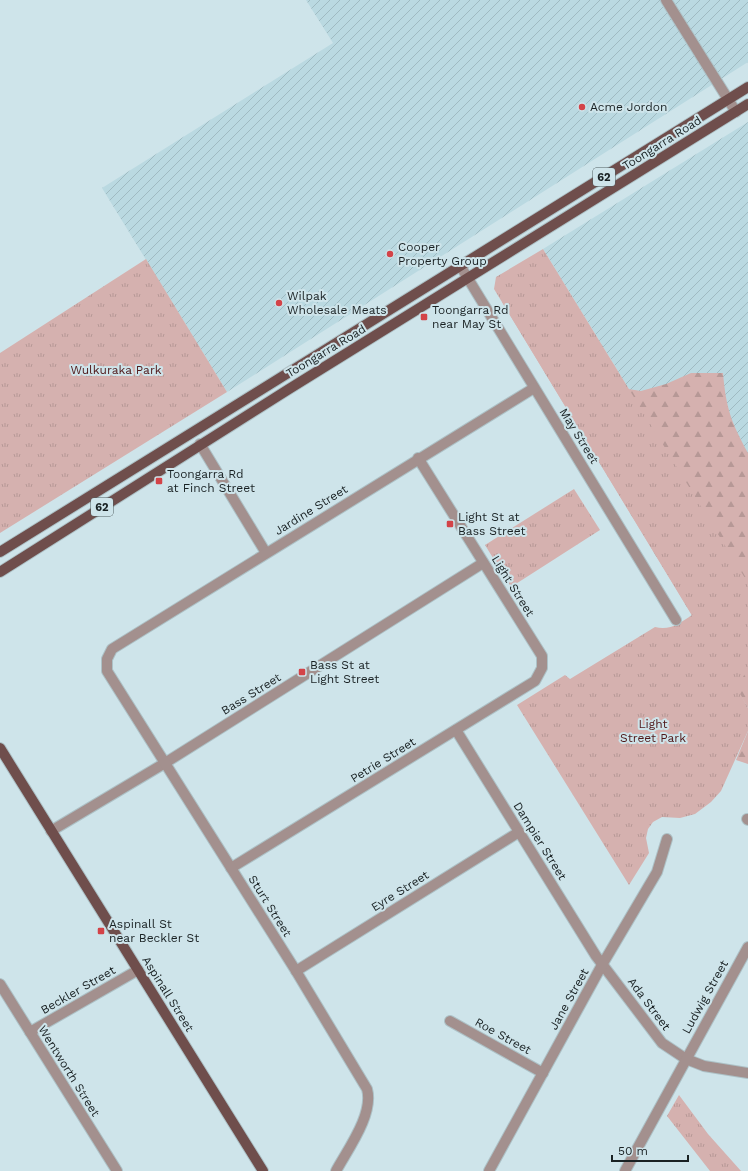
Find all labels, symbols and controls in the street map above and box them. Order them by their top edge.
place label: Acme Jordon [590,100,667,114]
marker: Acme Jordon [577,102,587,112]
street label: Toongarra Road [620,113,704,173]
road number: 62 [593,168,615,186]
place label: Cooper Property Group [398,240,487,268]
marker: Cooper Property Group [385,249,395,259]
place label: Wilpak Wholesale Meats [287,289,387,317]
marker: Wilpak Wholesale Meats [274,298,284,308]
place label: Toongarra Rd near May St [432,303,508,331]
marker: Toongarra Rd near May St [419,312,429,322]
street label: Toongarra Road [284,322,368,380]
park label: Wulkuraka Park [70,363,162,377]
street label: May Street [556,406,602,466]
place label: Toongarra Rd at Finch Street [167,467,255,495]
marker: Toongarra Rd at Finch Street [154,476,164,486]
street label: Jardine Street [272,482,350,538]
road number: 62 [91,498,113,516]
place label: Light St at Bass Street [458,510,526,538]
marker: Light St at Bass Street [445,519,455,529]
street label: Light Street [489,553,537,619]
place label: Bass St at Light Street [310,658,379,686]
marker: Bass St at Light Street [297,667,307,677]
street label: Bass Street [219,670,283,718]
park label: Light Street Park [620,717,686,745]
street label: Petrie Street [348,734,418,786]
street label: Dampier Street [510,799,570,883]
street label: Eyre Street [369,868,431,914]
street label: Sturt Street [246,873,294,939]
place label: Aspinall St near Beckler St [109,917,199,945]
marker: Aspinall St near Beckler St [96,926,106,936]
street label: Aspinall Street [139,954,197,1034]
street label: Ludwig Street [679,958,731,1036]
street label: Beckler Street [38,963,118,1017]
street label: Jane Street [546,966,592,1032]
street label: Ada Street [625,975,673,1033]
street label: Roe Street [472,1015,534,1057]
street label: Wentworth Street [35,1023,103,1119]
scale bar [612,1137,688,1163]
text: 50 m [618,1144,648,1158]

